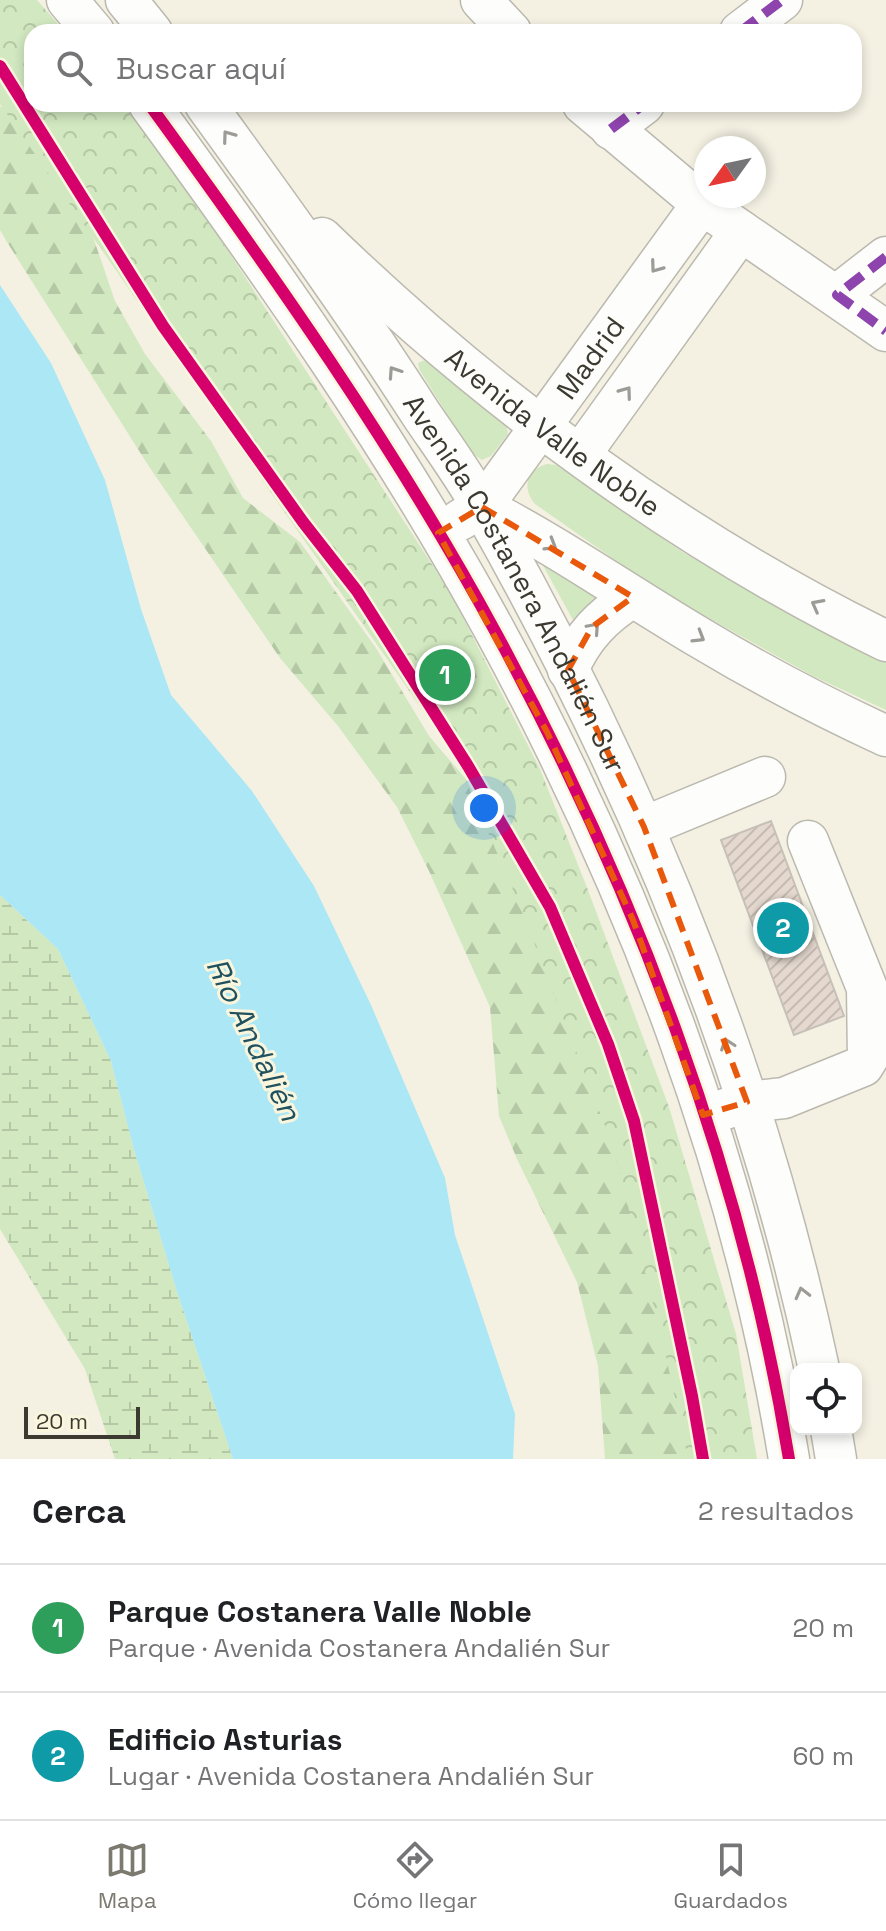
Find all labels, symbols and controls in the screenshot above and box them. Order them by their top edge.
search box [24,24,862,112]
icon: search [52,46,96,90]
text: Buscar aquí [116,49,286,88]
one-way arrow [223,130,238,145]
north arrow [694,136,766,208]
one-way arrow [651,258,666,272]
street label: Madrid [548,309,632,406]
street label: Avenida Valle Noble [438,339,668,525]
one-way arrow [389,366,404,380]
one-way arrow [616,386,631,401]
street label: Avenida Costanera Andalién Sur [395,388,634,778]
one-way arrow [542,535,557,551]
one-way arrow [811,599,825,614]
one-way arrow [584,622,598,637]
one-way arrow [690,628,705,643]
pin: 1 [419,645,471,705]
your location [464,788,504,828]
pin: 2 [757,898,809,958]
water label: Río Andalién [198,951,311,1128]
one-way arrow [721,1038,737,1052]
one-way arrow [794,1286,811,1300]
map controls [790,1363,862,1435]
button: locate [790,1363,862,1435]
scale bar [24,1403,140,1439]
text: 20 m [36,1407,88,1435]
text: Cerca [32,1490,126,1533]
text: 2 resultados [698,1494,854,1528]
text: Parque Costanera Valle Noble [108,1592,532,1631]
text: 1 [52,1611,64,1645]
text: 20 m [793,1611,854,1645]
text: Parque · Avenida Costanera Andalién Sur [108,1631,610,1665]
text: Edificio Asturias [108,1720,343,1759]
text: 2 [50,1739,66,1773]
text: 60 m [792,1739,854,1773]
text: Lugar · Avenida Costanera Andalién Sur [108,1759,594,1793]
tab: Mapa [98,1838,157,1914]
tab: Cómo llegar [353,1838,477,1914]
tab: Guardados [674,1838,788,1914]

